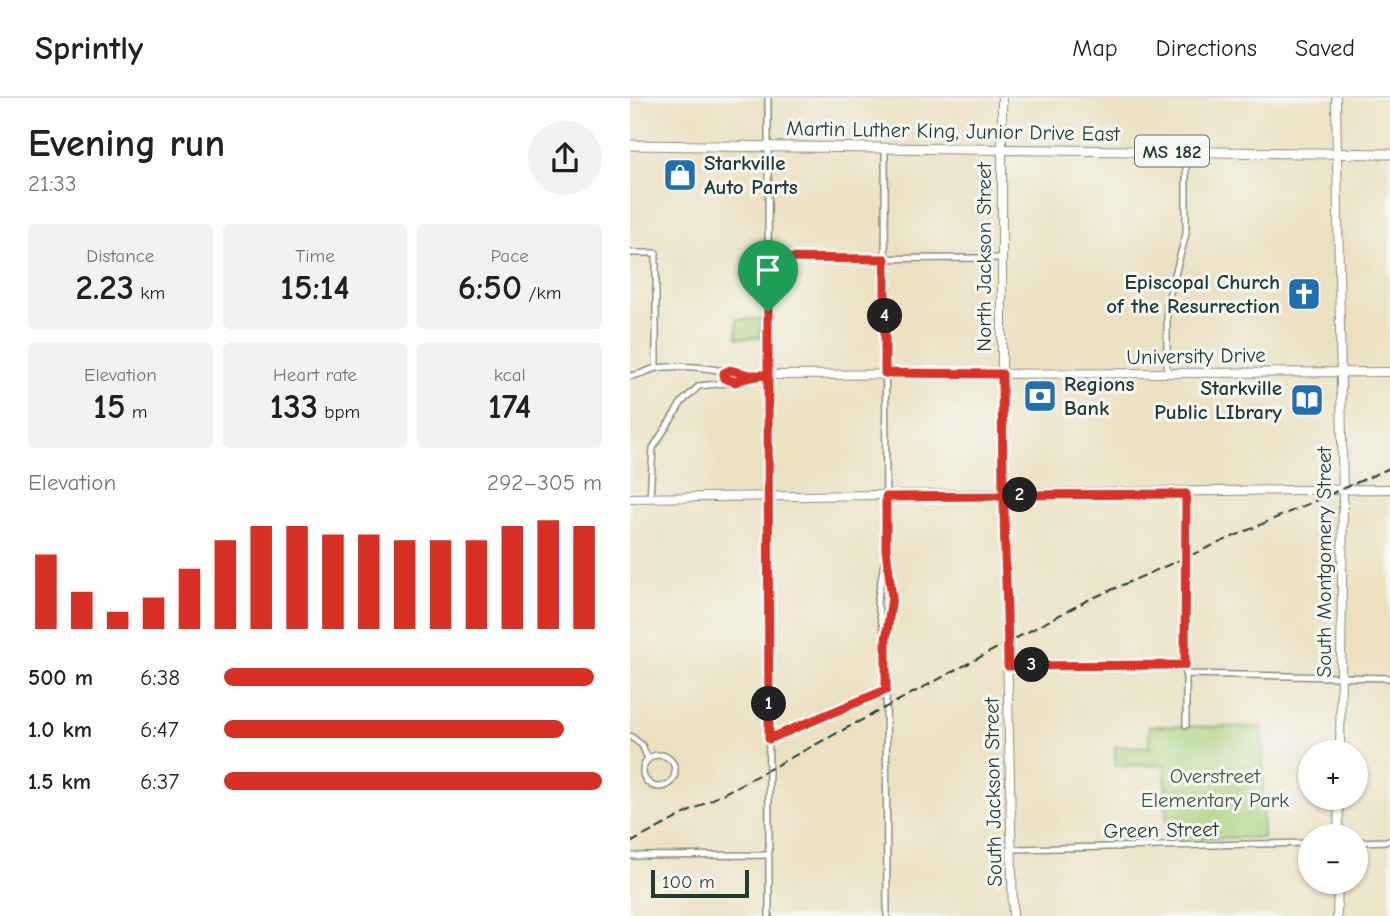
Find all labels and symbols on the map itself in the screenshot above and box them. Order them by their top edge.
street label: Martin Luther King, Junior Drive East [786,116,1121,146]
road number: MS 182 [1135,136,1209,166]
place label: Starkville Auto Parts [704,151,798,199]
shop icon: Starkville Auto Parts [661,156,699,194]
street label: North Jackson Street [972,161,996,352]
pin [738,240,798,312]
place label: Episcopal Church of the Resurrection [1106,270,1280,318]
church icon: Episcopal Church of the Resurrection [1285,275,1323,313]
pin: 4 [868,298,902,333]
street label: University Drive [1126,343,1266,369]
place label: Regions Bank [1064,372,1134,420]
place label: Starkville Public LIbrary [1154,376,1282,424]
bank icon: Regions Bank [1021,377,1059,415]
library icon: Starkville Public LIbrary [1288,381,1326,419]
street label: South Montgomery Street [1312,446,1336,677]
pin: 2 [1002,478,1038,512]
pin: 3 [1014,648,1050,682]
pin: 1 [752,686,786,722]
street label: South Jackson Street [979,696,1007,887]
park label: Overstreet Elementary Park [1141,764,1289,812]
street label: Green Street [1103,817,1220,843]
scale bar [651,867,749,899]

